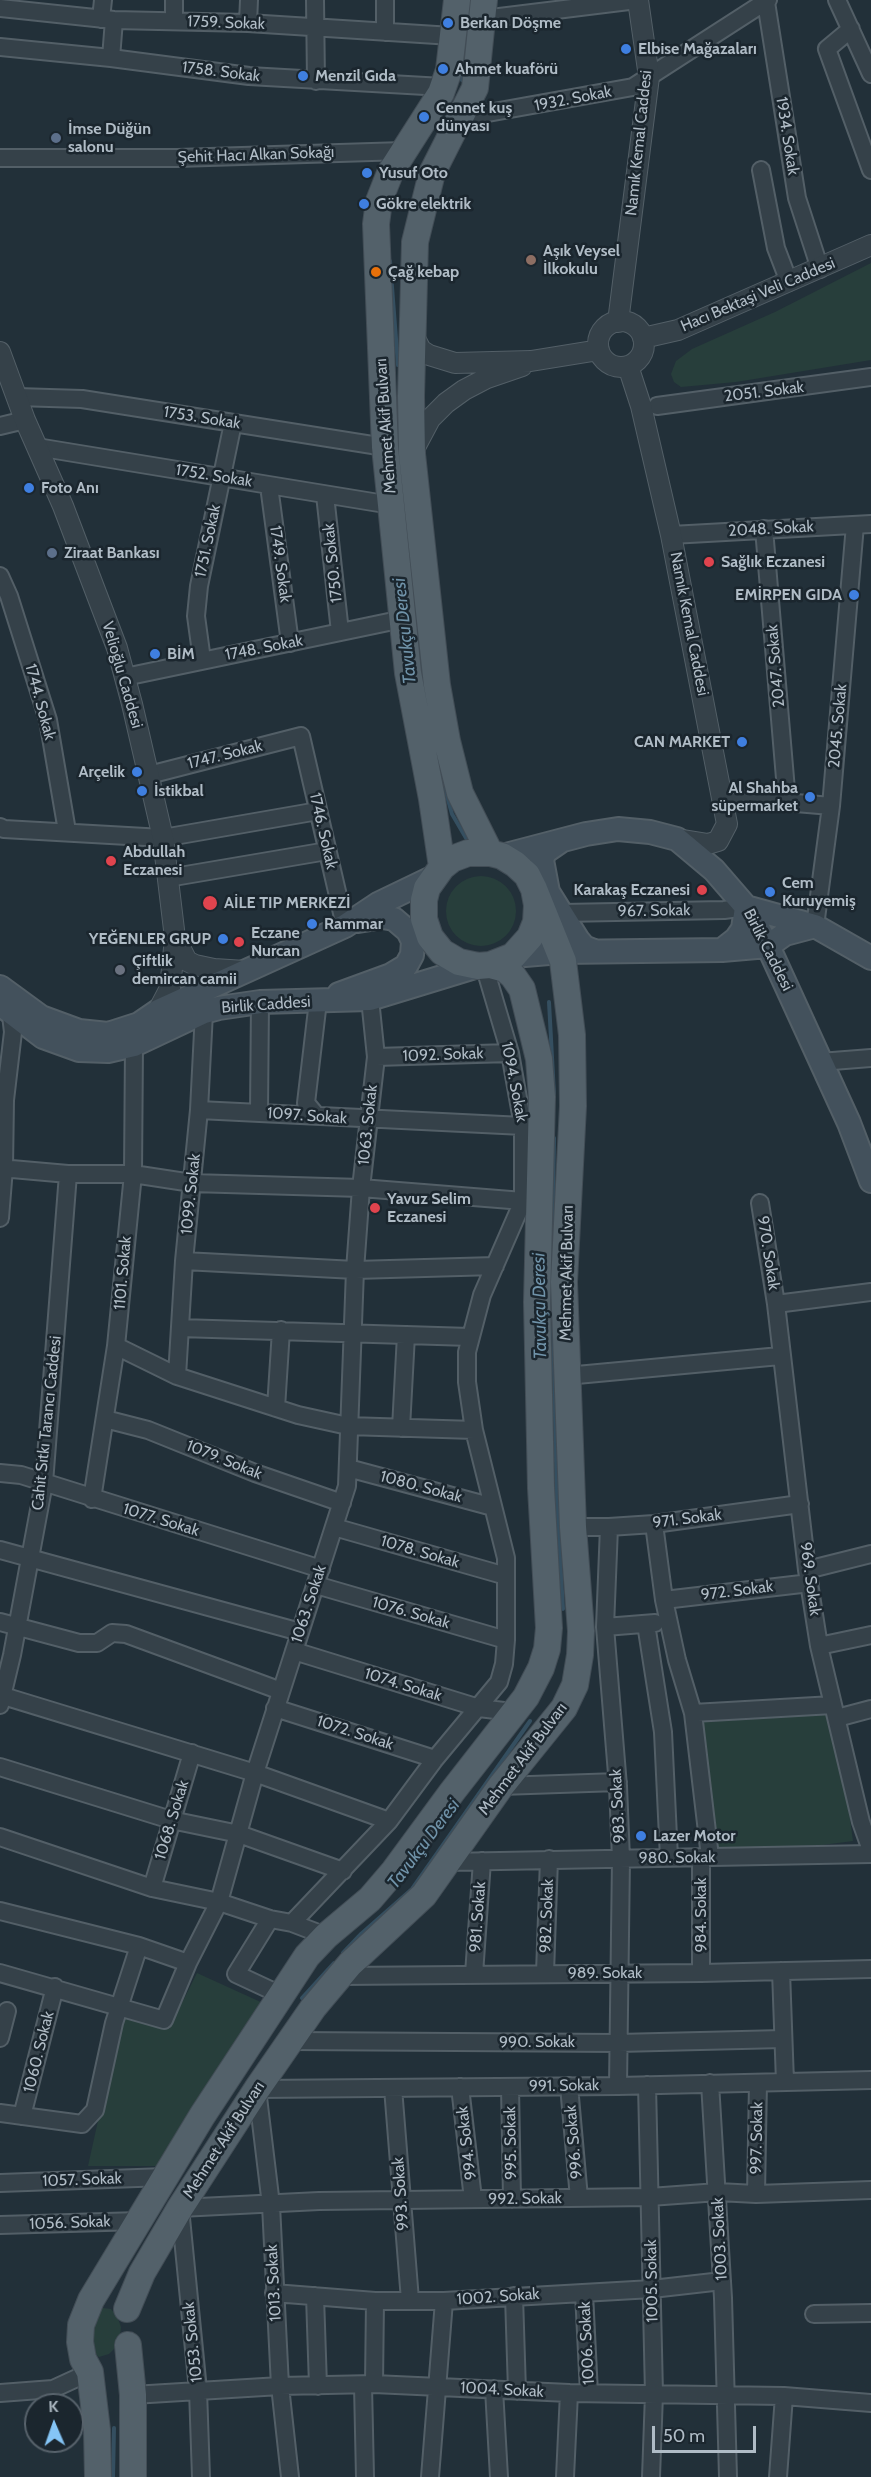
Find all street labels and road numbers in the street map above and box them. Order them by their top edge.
street label: 1759. Sokak [187,12,265,34]
street label: 1758. Sokak [181,58,261,86]
street label: Namık Kemal Caddesi [622,69,656,217]
street label: 1932. Sokak [533,82,613,116]
street label: 1934. Sokak [771,95,803,177]
street label: Şehit Hacı Alkan Sokağı [177,143,335,167]
street label: Hacı Bektaşi Veli Caddesi [678,254,838,336]
street label: Mehmet Akif Bulvarı [372,358,400,494]
street label: 2051. Sokak [723,378,805,406]
street label: 1753. Sokak [162,402,242,434]
street label: 1752. Sokak [174,460,254,492]
street label: 1751. Sokak [191,503,225,579]
street label: 2048. Sokak [728,517,814,541]
street label: 1750. Sokak [319,522,347,604]
street label: 1749. Sokak [265,524,295,604]
street label: Namık Kemal Caddesi [666,550,712,698]
street label: Velioğlu Caddesi [98,619,146,731]
street label: 2047. Sokak [763,624,789,708]
street label: 1748. Sokak [224,631,304,665]
street label: 1744. Sokak [21,662,59,742]
street label: 2045. Sokak [825,683,851,769]
street label: 1747. Sokak [186,736,264,774]
street label: 1746. Sokak [305,791,341,871]
street label: 967. Sokak [618,901,690,921]
street label: Birlik Caddesi [739,906,797,994]
street label: Birlik Caddesi [221,992,311,1018]
street label: 1094. Sokak [497,1040,531,1124]
street label: 1092. Sokak [402,1044,484,1066]
street label: 1063. Sokak [354,1084,382,1166]
street label: 1097. Sokak [266,1104,348,1128]
street label: 1099. Sokak [177,1153,205,1235]
street label: Mehmet Akif Bulvarı [556,1205,578,1341]
street label: 970. Sokak [753,1215,783,1291]
street label: 1101. Sokak [110,1235,136,1311]
street label: Cahit Sıtkı Tarancı Caddesi [28,1335,66,1511]
street label: 1079. Sokak [183,1436,265,1484]
street label: 1080. Sokak [378,1467,464,1507]
street label: 1077. Sokak [121,1499,201,1541]
street label: 971. Sokak [651,1505,723,1533]
street label: 1078. Sokak [378,1532,462,1572]
street label: 969. Sokak [795,1541,825,1617]
street label: 1063. Sokak [287,1562,331,1646]
street label: 972. Sokak [700,1577,774,1605]
street label: 1076. Sokak [370,1593,452,1633]
street label: 1074. Sokak [362,1664,444,1706]
street label: Mehmet Akif Bulvarı [475,1699,571,1819]
street label: 1072. Sokak [314,1712,396,1754]
street label: 983. Sokak [606,1768,630,1844]
street label: 1068. Sokak [151,1778,193,1862]
street label: 980. Sokak [639,1848,715,1868]
street label: 984. Sokak [691,1878,711,1952]
street label: 982. Sokak [536,1879,558,1953]
street label: 981. Sokak [466,1881,490,1953]
street label: 989. Sokak [568,1963,642,1983]
street label: 1060. Sokak [20,2009,58,2095]
street label: 990. Sokak [499,2032,575,2052]
street label: 991. Sokak [529,2076,599,2096]
street label: Mehmet Akif Bulvarı [179,2078,269,2202]
street label: 997. Sokak [747,2102,767,2174]
street label: 996. Sokak [561,2104,587,2180]
street label: 994. Sokak [453,2105,481,2181]
street label: 995. Sokak [501,2106,521,2180]
street label: 993. Sokak [389,2157,413,2231]
street label: 1057. Sokak [42,2169,122,2191]
street label: 992. Sokak [488,2189,562,2209]
street label: 1003. Sokak [708,2197,732,2281]
street label: 1056. Sokak [29,2212,111,2234]
street label: 1005. Sokak [642,2239,662,2323]
street label: 1013. Sokak [262,2244,286,2322]
street label: 1002. Sokak [456,2285,540,2309]
street label: 1053. Sokak [179,2301,207,2383]
street label: 1006. Sokak [575,2301,599,2385]
street label: 1004. Sokak [460,2378,544,2402]

